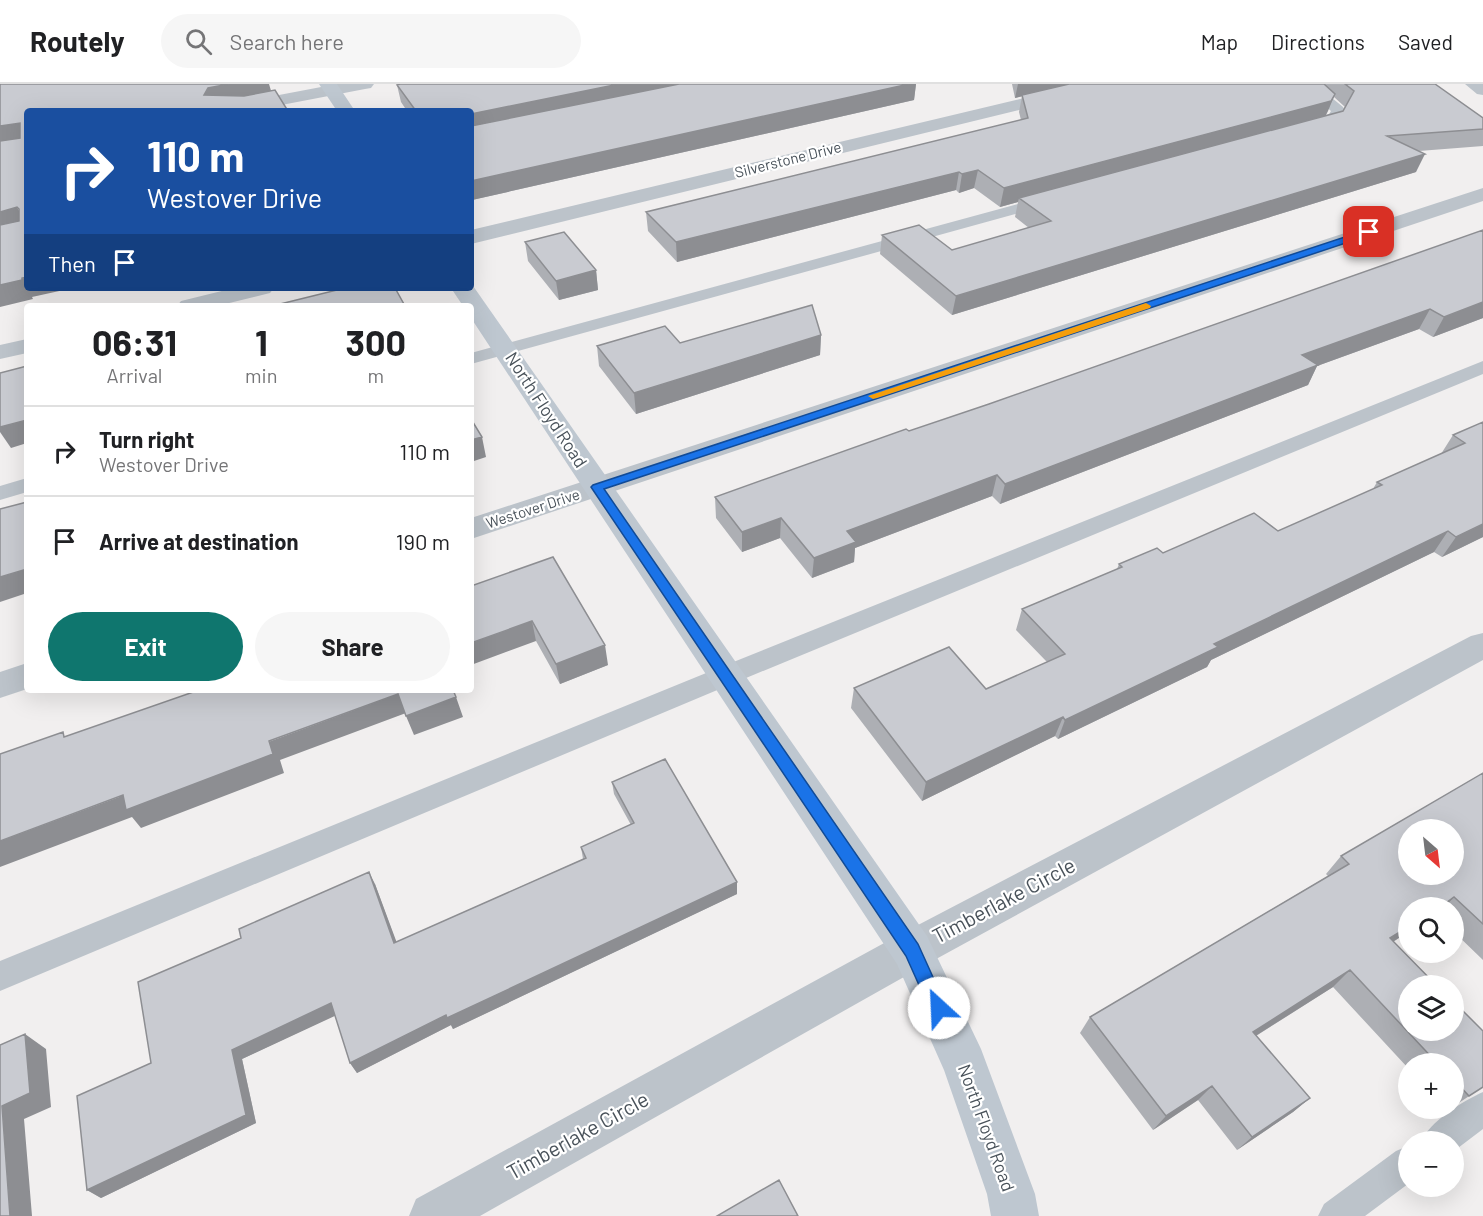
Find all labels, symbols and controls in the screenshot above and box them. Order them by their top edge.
search box [161,14,581,68]
text: Routely [30,24,125,58]
icon: search [182,25,215,58]
text: Search here [230,28,344,54]
text: Map [1201,29,1238,54]
text: Directions [1271,29,1365,54]
text: Saved [1398,29,1453,54]
text: 110 m [147,130,244,180]
icon: right [48,132,126,210]
street label: Silverstone Drive [733,137,843,181]
text: Westover Drive [147,181,322,213]
pin [1343,206,1394,257]
icon: arrive [1352,215,1385,248]
icon: arrive [108,246,141,279]
text: Then [48,250,96,276]
text: 06:31 [92,320,177,363]
text: 1 [255,320,268,363]
text: 300 [345,320,406,363]
street label: North Floyd Road [501,347,592,471]
text: Arrival [107,363,162,387]
text: min [245,363,277,387]
text: m [367,363,384,387]
text: Turn right [99,426,194,452]
icon: right [48,435,81,468]
text: 110 m [400,438,450,464]
text: Westover Drive [99,452,229,476]
street label: Westover Drive [484,484,582,532]
icon: arrive [48,525,81,558]
text: Arrive at destination [99,528,298,554]
text: 190 m [396,528,450,554]
button: Exit [48,612,243,681]
button: Share [255,612,450,681]
north arrow [1398,819,1464,885]
map controls [1398,819,1464,1197]
street label: Timberlake Circle [928,852,1079,948]
button: search [1398,897,1464,963]
button: layers [1398,975,1464,1041]
position arrow [907,976,971,1040]
button: + [1398,1053,1464,1119]
street label: North Floyd Road [954,1061,1020,1194]
street label: Timberlake Circle [502,1085,653,1184]
button: − [1398,1131,1464,1197]

